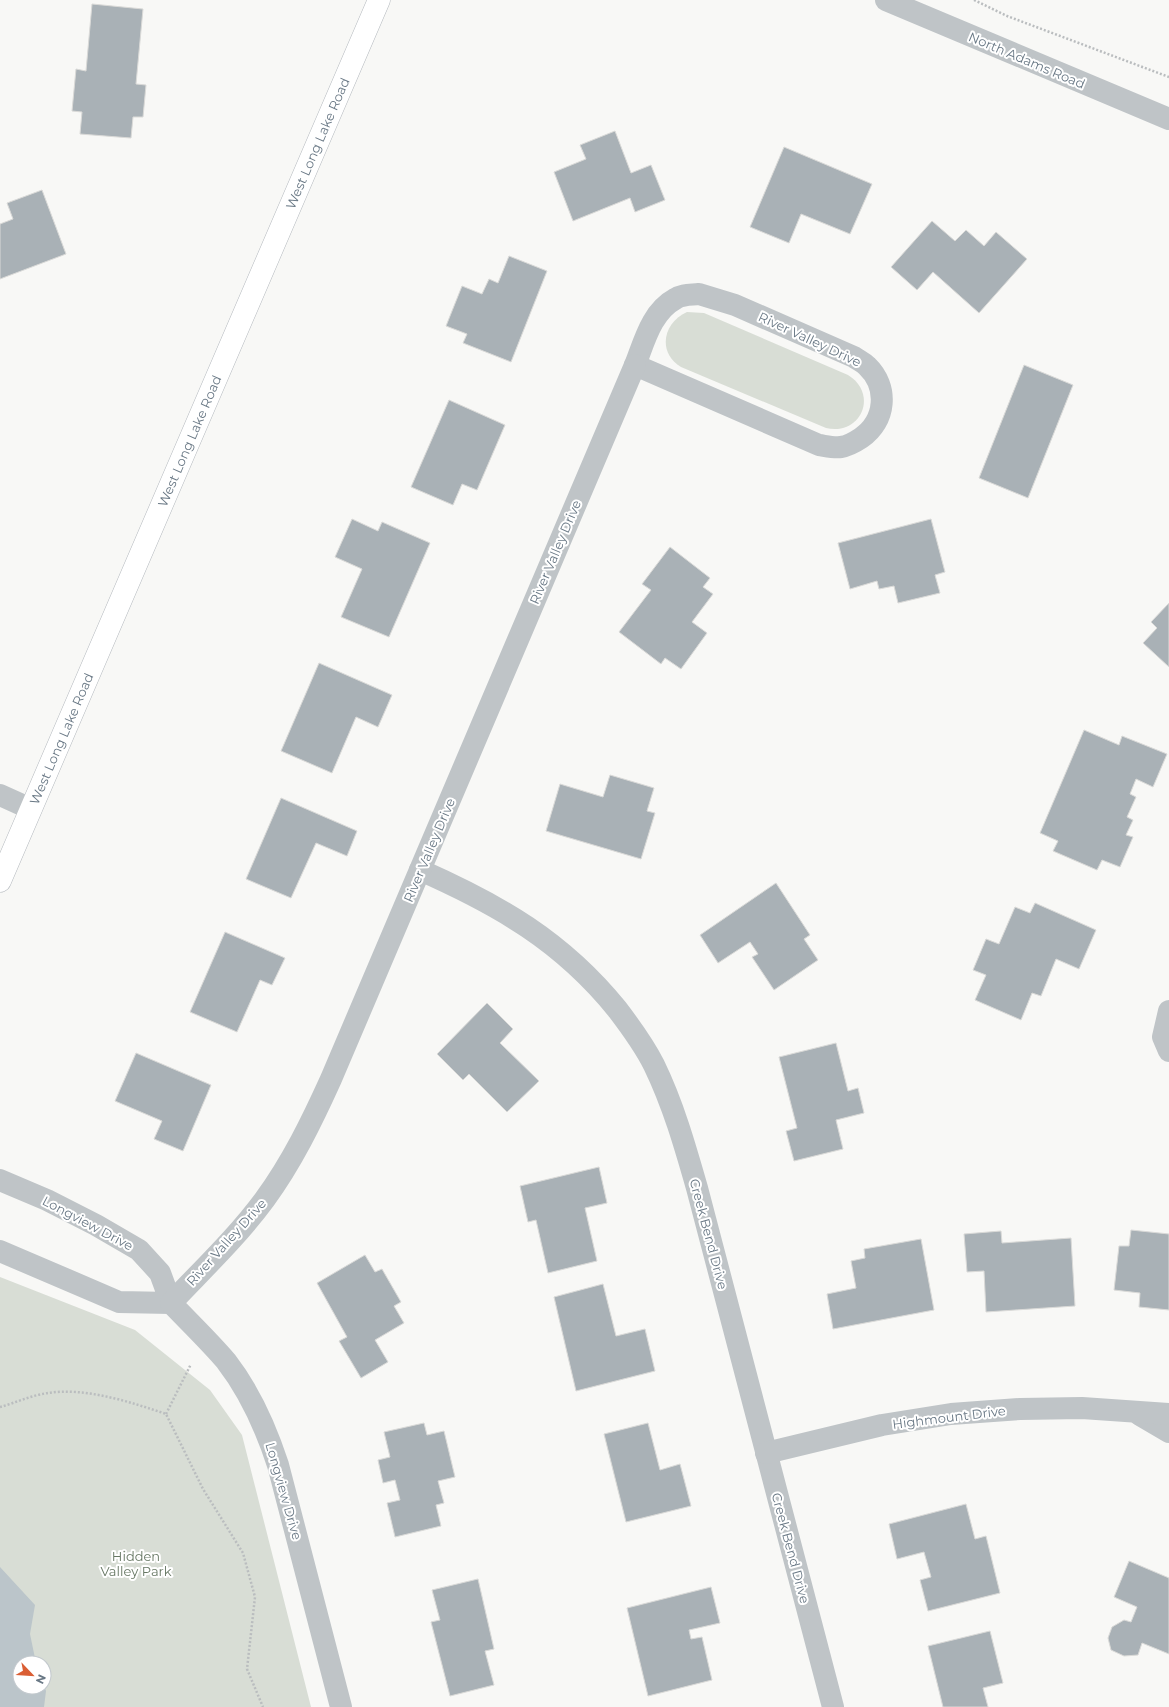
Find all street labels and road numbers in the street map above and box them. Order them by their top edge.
street label: North Adams Road [966,28,1088,92]
street label: West Long Lake Road [282,75,353,212]
street label: River Valley Drive [756,308,864,370]
street label: West Long Lake Road [154,373,225,509]
street label: River Valley Drive [526,497,584,606]
street label: West Long Lake Road [26,670,97,807]
street label: River Valley Drive [400,795,458,904]
street label: Creek Bend Drive [687,1177,731,1291]
street label: Longview Drive [40,1192,136,1254]
street label: River Valley Drive [183,1195,269,1289]
street label: Highmount Drive [891,1402,1007,1432]
street label: Longview Drive [262,1440,306,1542]
street label: Creek Bend Drive [769,1491,813,1605]

